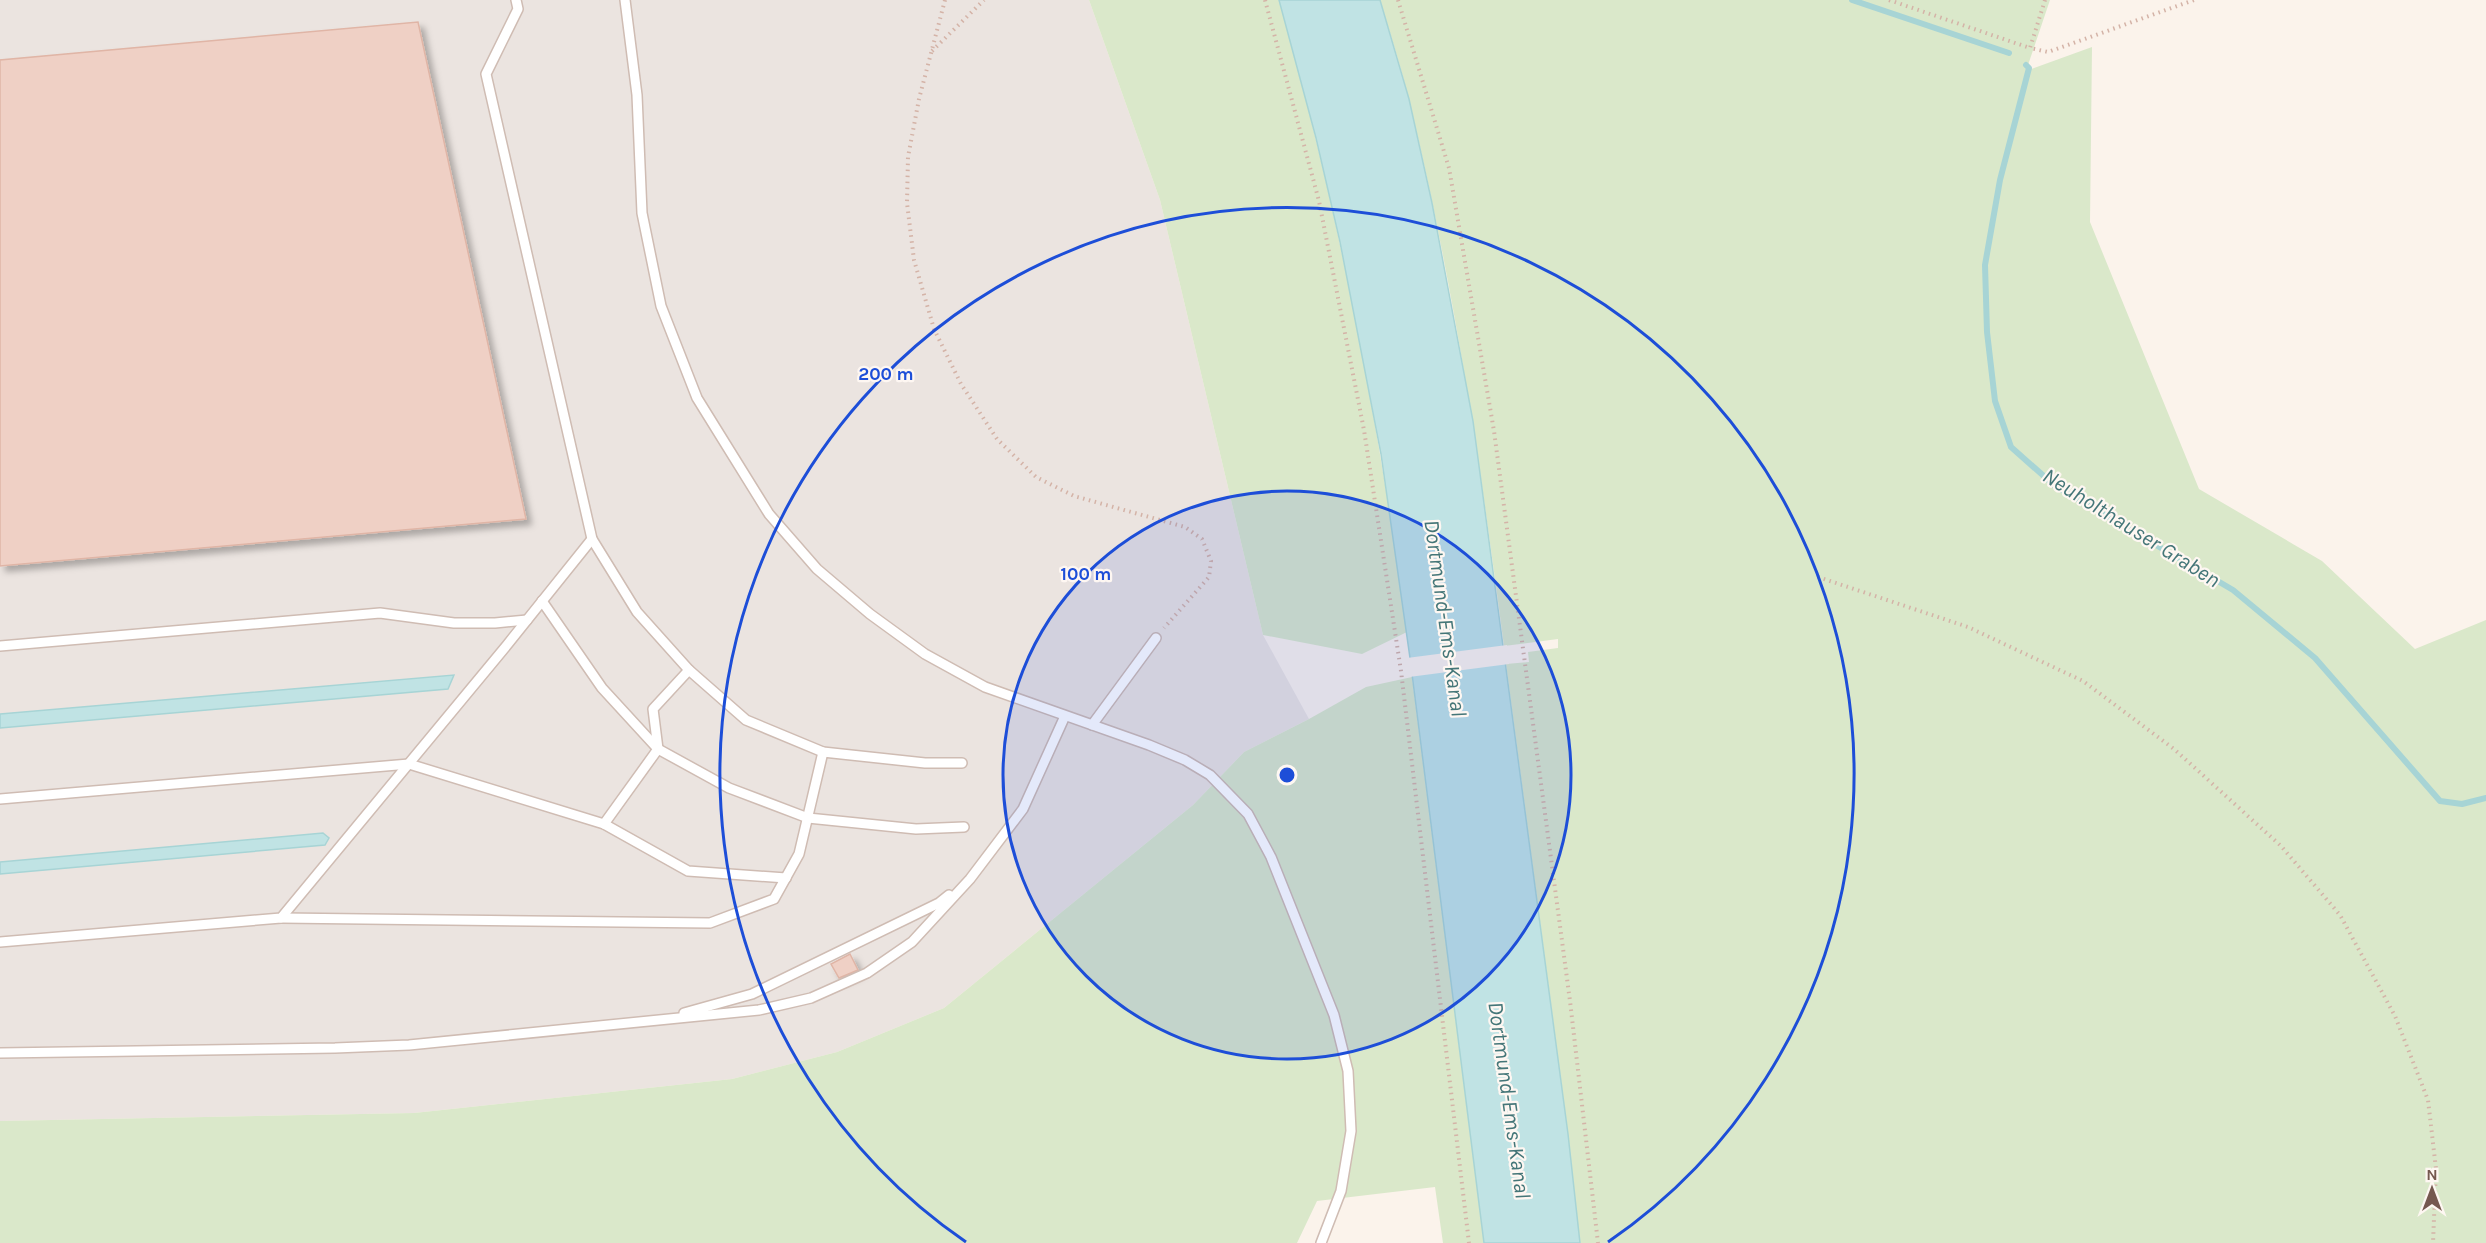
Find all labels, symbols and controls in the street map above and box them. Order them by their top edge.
text: 200 m [858,363,914,385]
water label: Neuholthauser Graben [2038,463,2225,593]
water label: Dortmund-Ems-Kanal [1418,518,1472,718]
text: 100 m [1061,563,1111,585]
centre of rings [1277,765,1297,785]
water label: Dortmund-Ems-Kanal [1482,1000,1536,1200]
north arrow [2402,1159,2462,1219]
text: N [2426,1165,2438,1184]

